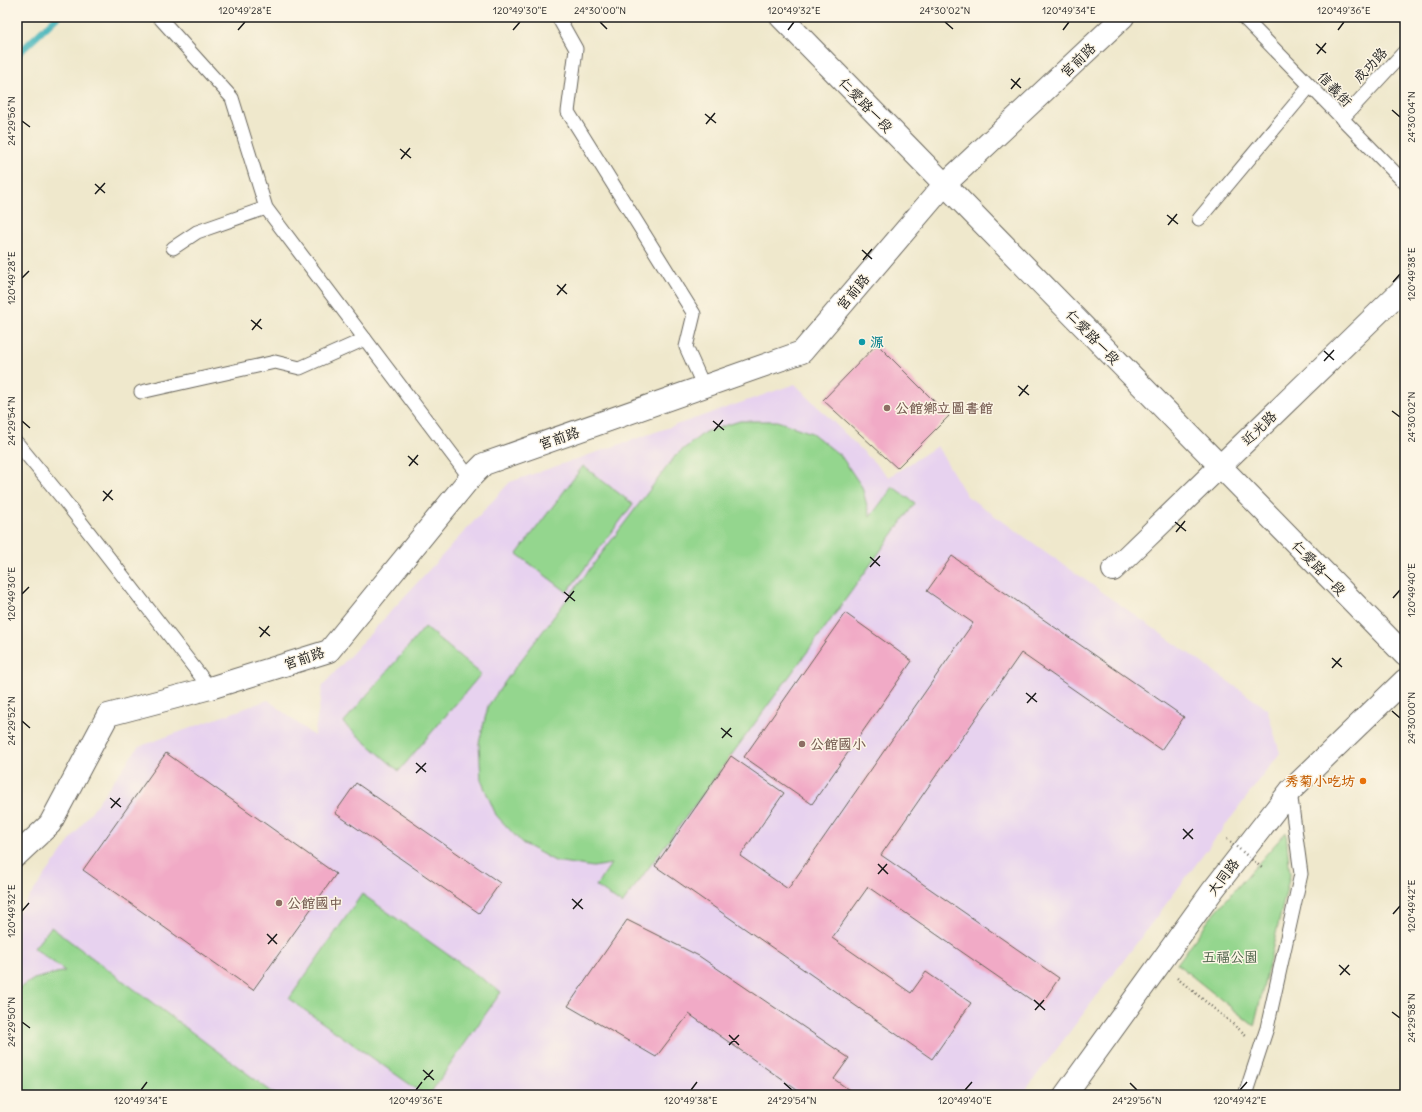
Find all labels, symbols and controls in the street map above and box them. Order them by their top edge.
text: 120°49'28"E [218,4,272,17]
text: 120°49'30"E [493,4,547,17]
text: 24°30'00"N [574,4,626,17]
text: 120°49'32"E [767,4,821,17]
text: 24°30'02"N [920,4,971,17]
text: 120°49'34"E [1042,4,1096,17]
text: 120°49'36"E [1317,4,1371,17]
street label: 宮前路 [1057,39,1099,81]
street label: 成功路 [1349,44,1391,86]
street label: 信義街 [1314,68,1356,110]
street label: 仁愛路一段 [835,74,897,136]
text: 24°30'04"N [1405,91,1418,143]
text: 24°29'56"N [5,96,18,146]
text: 120°49'38"E [1405,247,1418,301]
text: 120°49'28"E [5,251,18,305]
street label: 宮前路 [833,270,873,314]
street label: 仁愛路一段 [1062,306,1124,368]
place label: 源 [870,333,884,351]
marker: 源 [857,337,867,347]
text: 24°30'02"N [1405,392,1418,443]
text: 24°29'54"N [5,396,18,446]
place label: 公館鄉立圖書館 [895,399,993,417]
marker: 公館鄉立圖書館 [882,403,892,413]
street label: 近光路 [1238,407,1280,449]
street label: 宮前路 [536,423,582,453]
street label: 仁愛路一段 [1288,537,1350,599]
text: 120°49'40"E [1405,563,1418,617]
text: 120°49'30"E [5,567,18,621]
street label: 宮前路 [281,643,327,673]
text: 24°30'00"N [1405,692,1418,744]
text: 24°29'52"N [5,696,18,746]
place label: 公館國小 [810,735,866,753]
marker: 公館國小 [797,739,807,749]
place label: 秀菊小吃坊 [1285,772,1355,790]
marker: 秀菊小吃坊 [1358,776,1368,786]
street label: 大同路 [1203,855,1243,899]
text: 120°49'42"E [1405,879,1418,932]
text: 120°49'32"E [5,884,18,938]
place label: 公館國中 [287,894,343,912]
marker: 公館國中 [274,898,284,908]
park label: 五福公園 [1202,948,1258,966]
text: 24°29'58"N [1405,993,1418,1043]
text: 24°29'50"N [5,997,18,1047]
text: 120°49'34"E [114,1094,168,1107]
text: 120°49'36"E [389,1094,443,1107]
text: 120°49'38"E [664,1094,718,1107]
text: 24°29'54"N [767,1094,817,1107]
text: 120°49'40"E [938,1094,992,1107]
text: 24°29'56"N [1112,1094,1162,1107]
text: 120°49'42"E [1214,1094,1267,1107]

